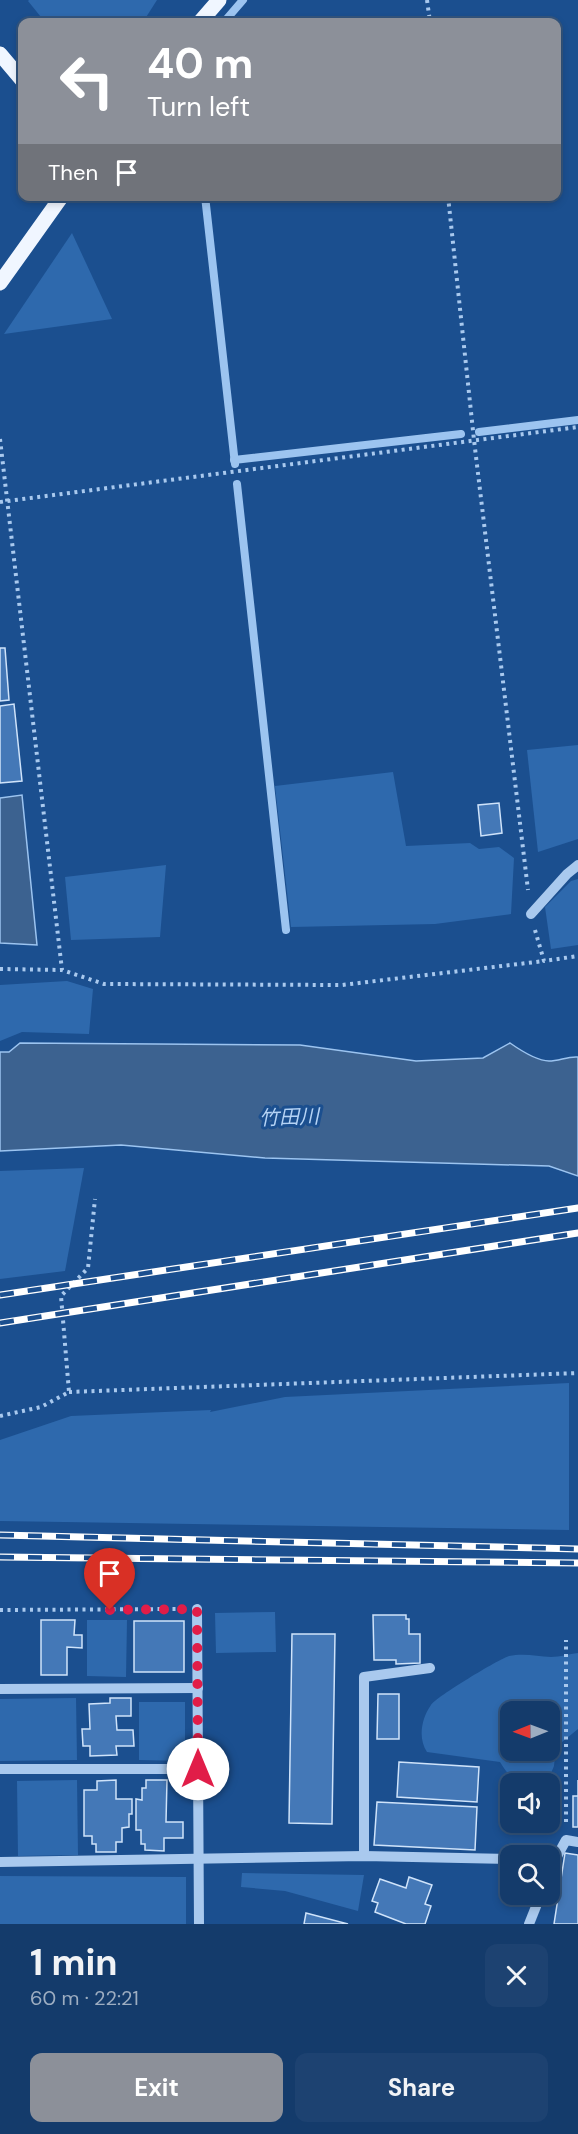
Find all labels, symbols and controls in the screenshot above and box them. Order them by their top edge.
text: 40 m [147,36,253,91]
icon: left [48,42,126,120]
text: Turn left [147,89,250,124]
icon: arrive [110,156,143,189]
text: Then [48,158,98,187]
water label: 竹田川 [259,1103,321,1131]
pin [84,1548,135,1610]
icon: arrive [93,1557,126,1590]
north arrow [500,1701,560,1761]
map controls [500,1701,560,1905]
position arrow [166,1737,230,1801]
button: sound [500,1773,560,1833]
button: search [500,1845,560,1905]
text: 1 min [30,1939,118,1986]
button: close [485,1944,548,2007]
text: 60 m · 22:21 [30,1985,139,2011]
button: Exit [30,2053,283,2122]
button: Share [295,2053,548,2122]

